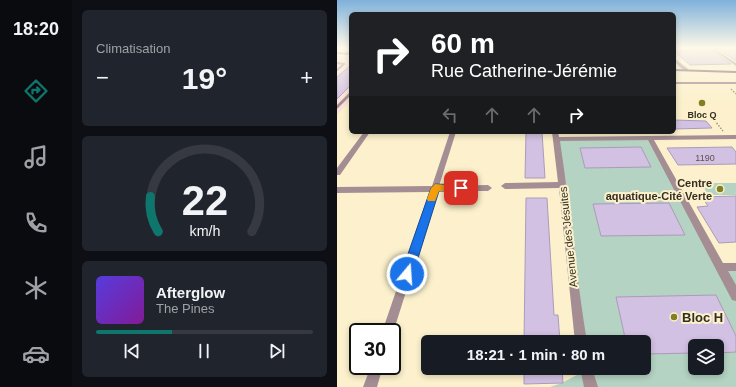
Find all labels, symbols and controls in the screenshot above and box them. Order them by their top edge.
text: 18:20 [13,19,59,39]
icon: right [365,28,417,80]
text: 60 m [431,28,495,59]
text: Climatisation [96,41,170,56]
text: Rue Catherine-Jérémie [431,61,617,81]
text: 19° [182,62,227,95]
text: − [96,65,109,90]
text: + [300,65,313,90]
icon: directions [22,77,50,105]
marker: Bloc Q [697,98,707,108]
icon: left [439,104,461,126]
icon: ahead [481,104,503,126]
icon: ahead [523,104,545,126]
icon: right [565,104,587,126]
place label: Bloc Q [687,110,717,120]
icon: music [22,143,50,171]
house number: 1190 [695,153,715,163]
pin [444,171,478,205]
text: 22 [181,176,228,223]
icon: arrive [450,177,472,199]
place label: Centre aquatique-Cité Verte [606,177,712,202]
marker: Centre aquatique-Cité Verte [715,184,725,194]
street label: Avenue des Jésuites [557,185,579,288]
icon: phone [22,209,50,237]
text: km/h [189,222,220,238]
position arrow [386,253,428,295]
icon: climate [22,274,50,302]
text: Afterglow [156,284,225,301]
text: The Pines [156,301,215,316]
place label: Bloc H [682,310,723,325]
marker: Bloc H [669,312,679,322]
speed limit sign: 30 [349,323,401,375]
map controls [688,339,724,375]
button: layers [688,339,724,375]
icon: car [22,340,50,368]
icon: previous [121,340,143,362]
icon: pause [193,340,215,362]
icon: next [266,340,288,362]
text: 18:21 · 1 min · 80 m [467,346,605,363]

